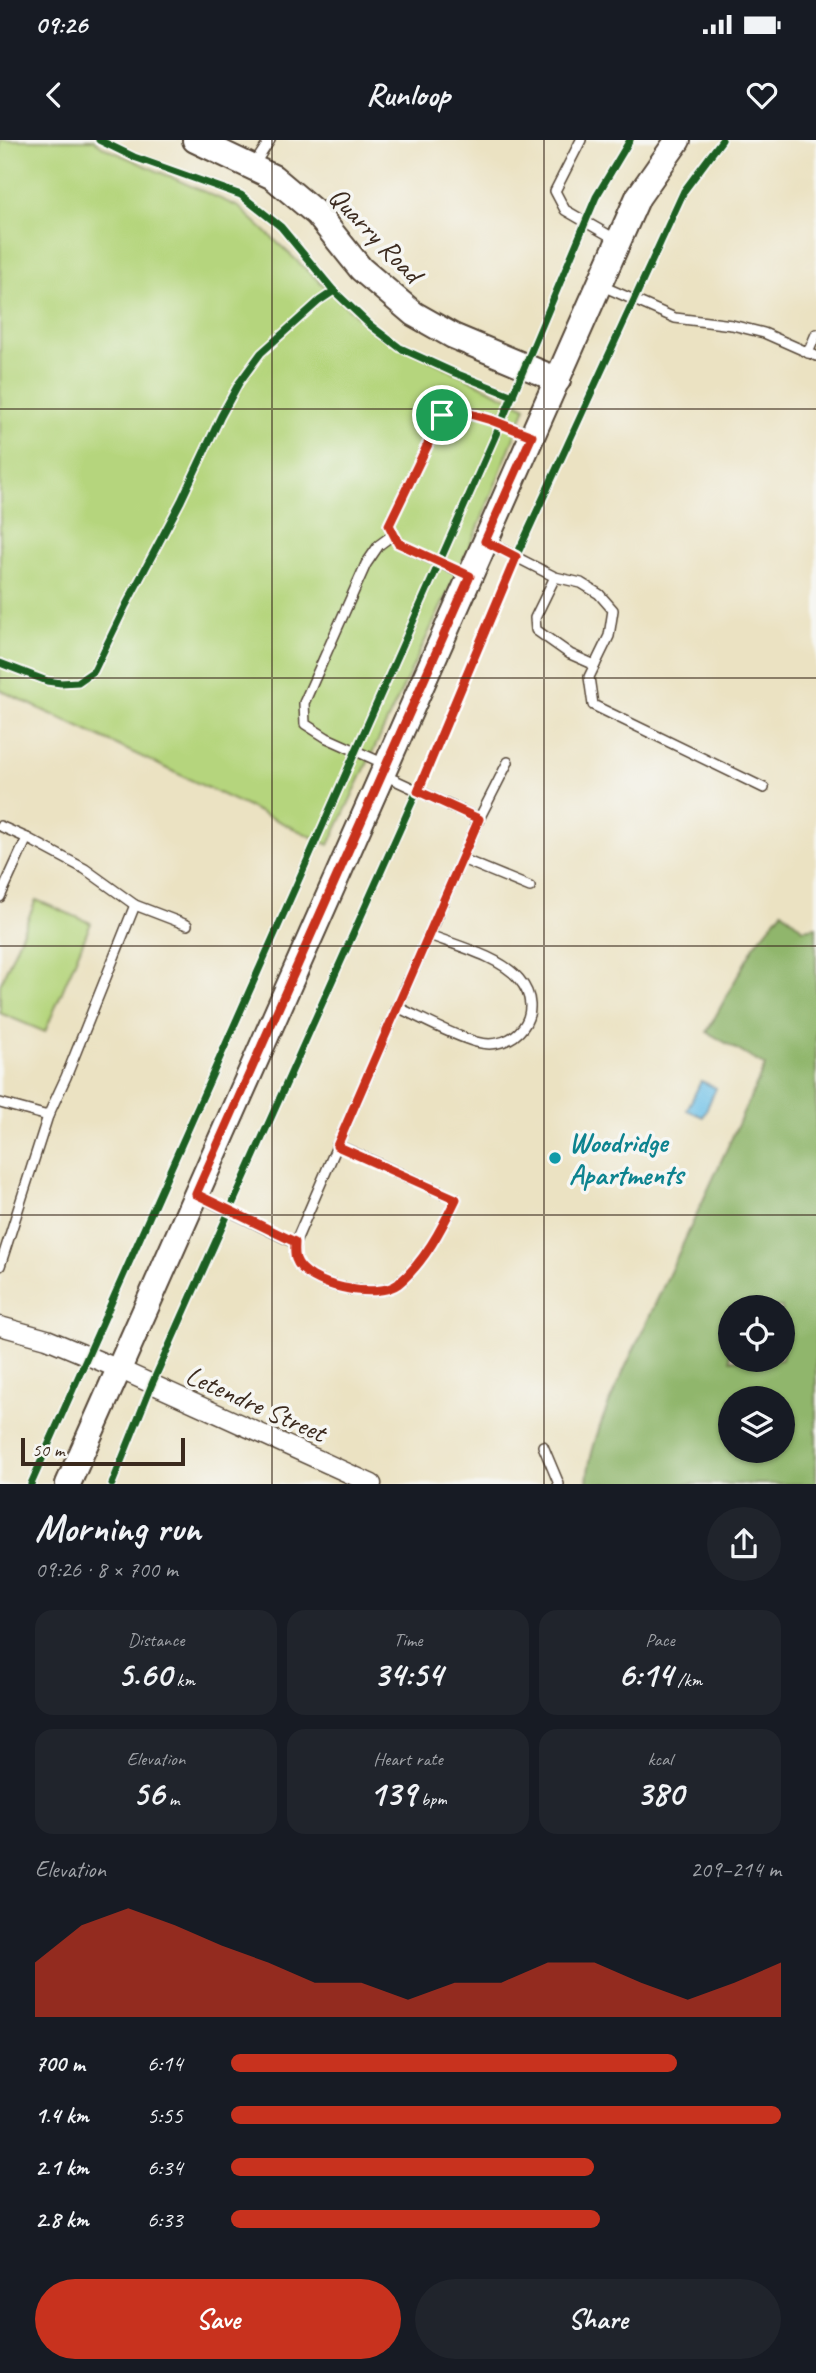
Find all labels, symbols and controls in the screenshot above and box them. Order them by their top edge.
text: 09:26 [35,8,87,41]
text: Runloop [366,74,450,115]
icon: back [35,76,73,114]
icon: heart [743,76,781,114]
street label: Quarry Road [321,179,433,293]
pin [412,385,472,445]
icon: arrive [423,396,461,434]
place label: Woodridge Apartments [569,1125,686,1192]
marker: Woodridge Apartments [547,1150,563,1166]
map controls [718,1295,795,1463]
button: locate [718,1295,795,1372]
street label: Letendre Street [180,1357,334,1451]
button: layers [718,1386,795,1463]
scale bar [21,1435,186,1467]
text: 50 m [32,1438,64,1462]
text: Morning run [35,1505,201,1552]
button: share [707,1507,781,1581]
text: 09:26 · 8 × 700 m [35,1555,178,1584]
text: Distance [128,1628,184,1652]
text: Time [393,1628,423,1652]
text: Pace [645,1628,675,1652]
text: 5.60 [117,1652,172,1697]
text: 34:54 [373,1652,443,1697]
text: 6:14 [618,1652,673,1697]
text: km [172,1668,195,1692]
text: /km [673,1668,702,1692]
text: Elevation [127,1747,185,1771]
text: Heart rate [373,1747,443,1771]
text: kcal [647,1747,673,1771]
text: 56 [133,1771,164,1816]
text: 139 [369,1771,416,1816]
text: 380 [636,1771,684,1816]
text: m [164,1787,179,1811]
text: bpm [416,1787,447,1811]
text: Elevation [35,1855,106,1884]
text: 209–214 m [690,1855,781,1884]
text: 700 m [35,2049,85,2078]
text: 6:14 [147,2049,183,2078]
text: 1.4 km [35,2101,89,2130]
text: 5:55 [147,2101,183,2130]
text: 2.1 km [35,2153,89,2182]
text: 6:34 [147,2153,183,2182]
text: 2.8 km [35,2205,89,2234]
text: 6:33 [147,2205,183,2234]
button: Save [35,2279,401,2359]
button: Share [415,2279,781,2359]

